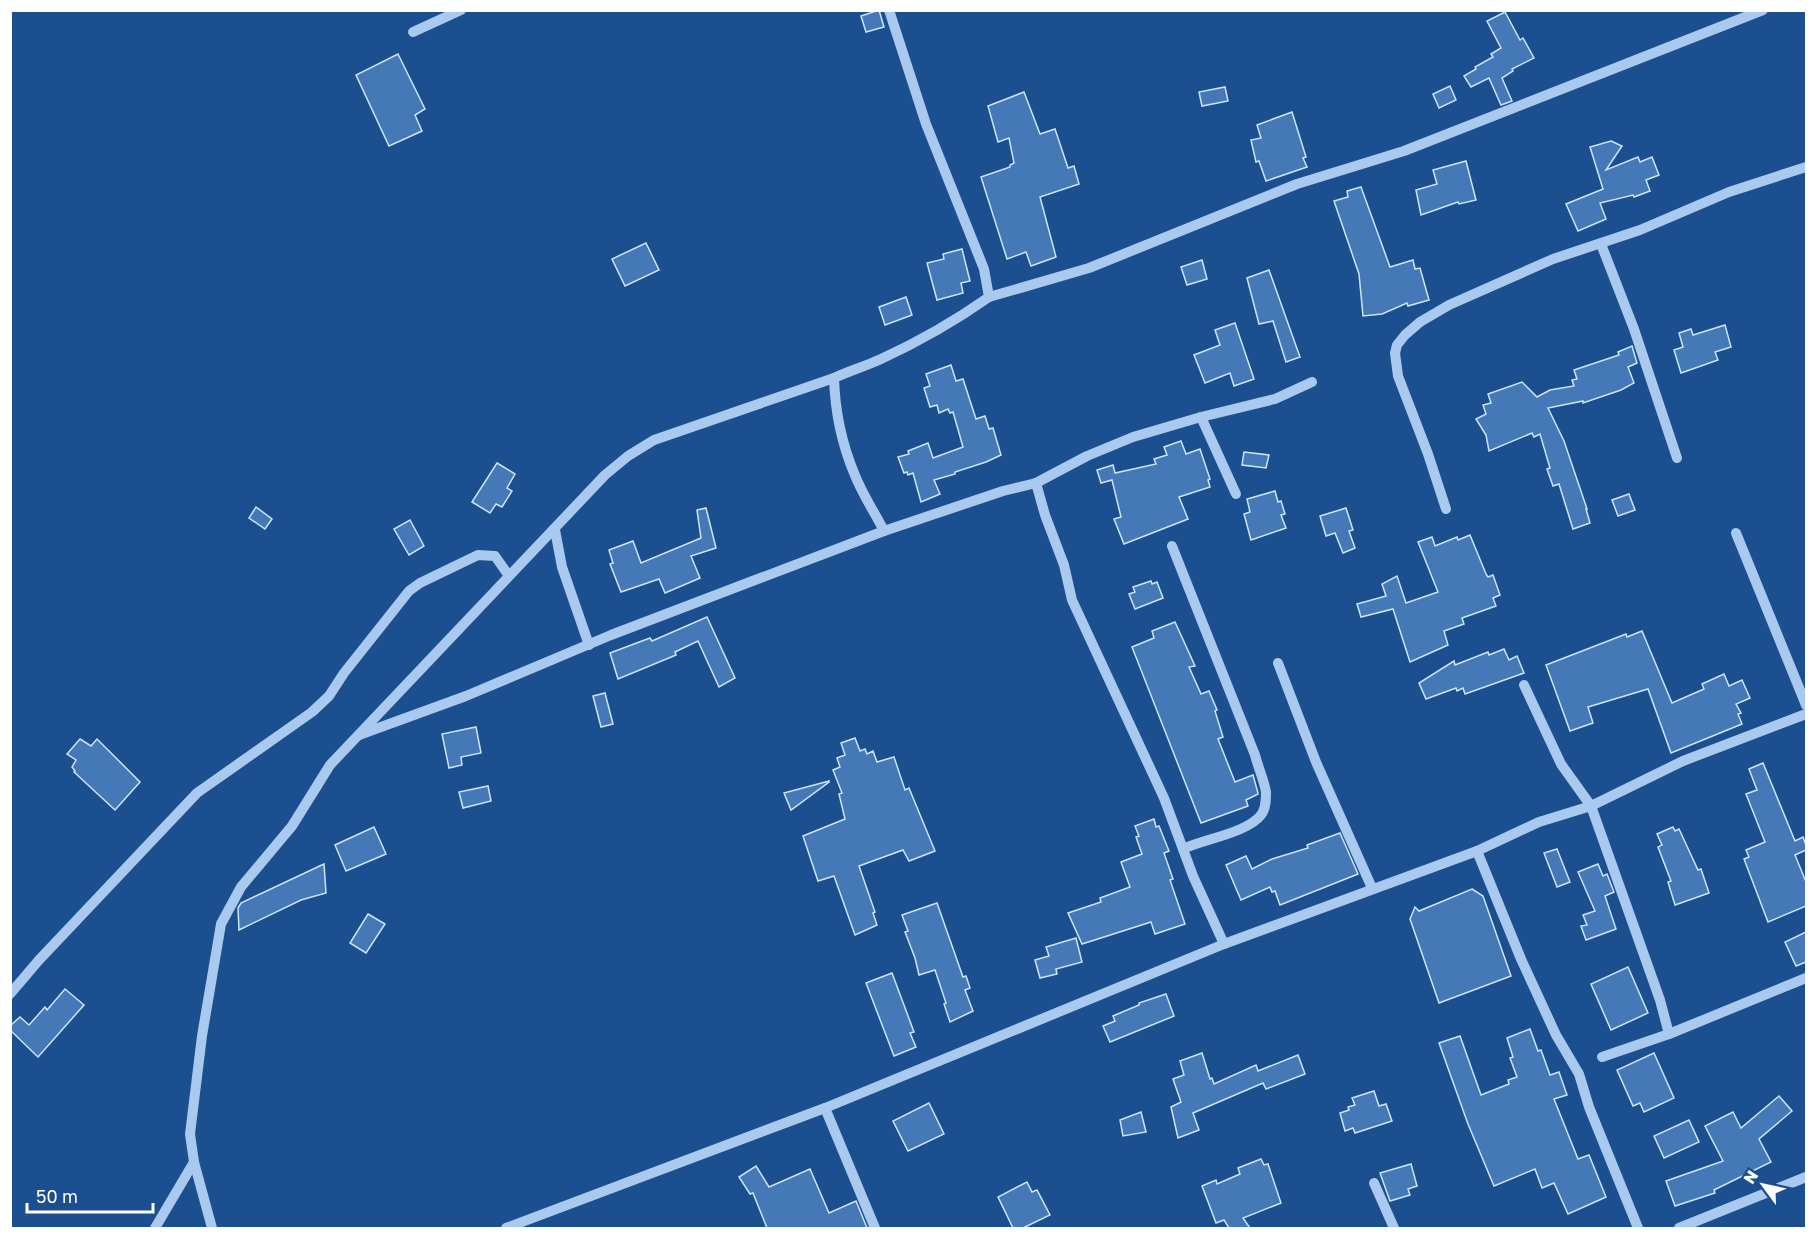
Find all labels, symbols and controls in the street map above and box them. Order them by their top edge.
north arrow [1733,1155,1793,1215]
text: N [1739,1166,1762,1187]
scale bar [27,1176,153,1214]
text: 50 m [36,1185,78,1207]

